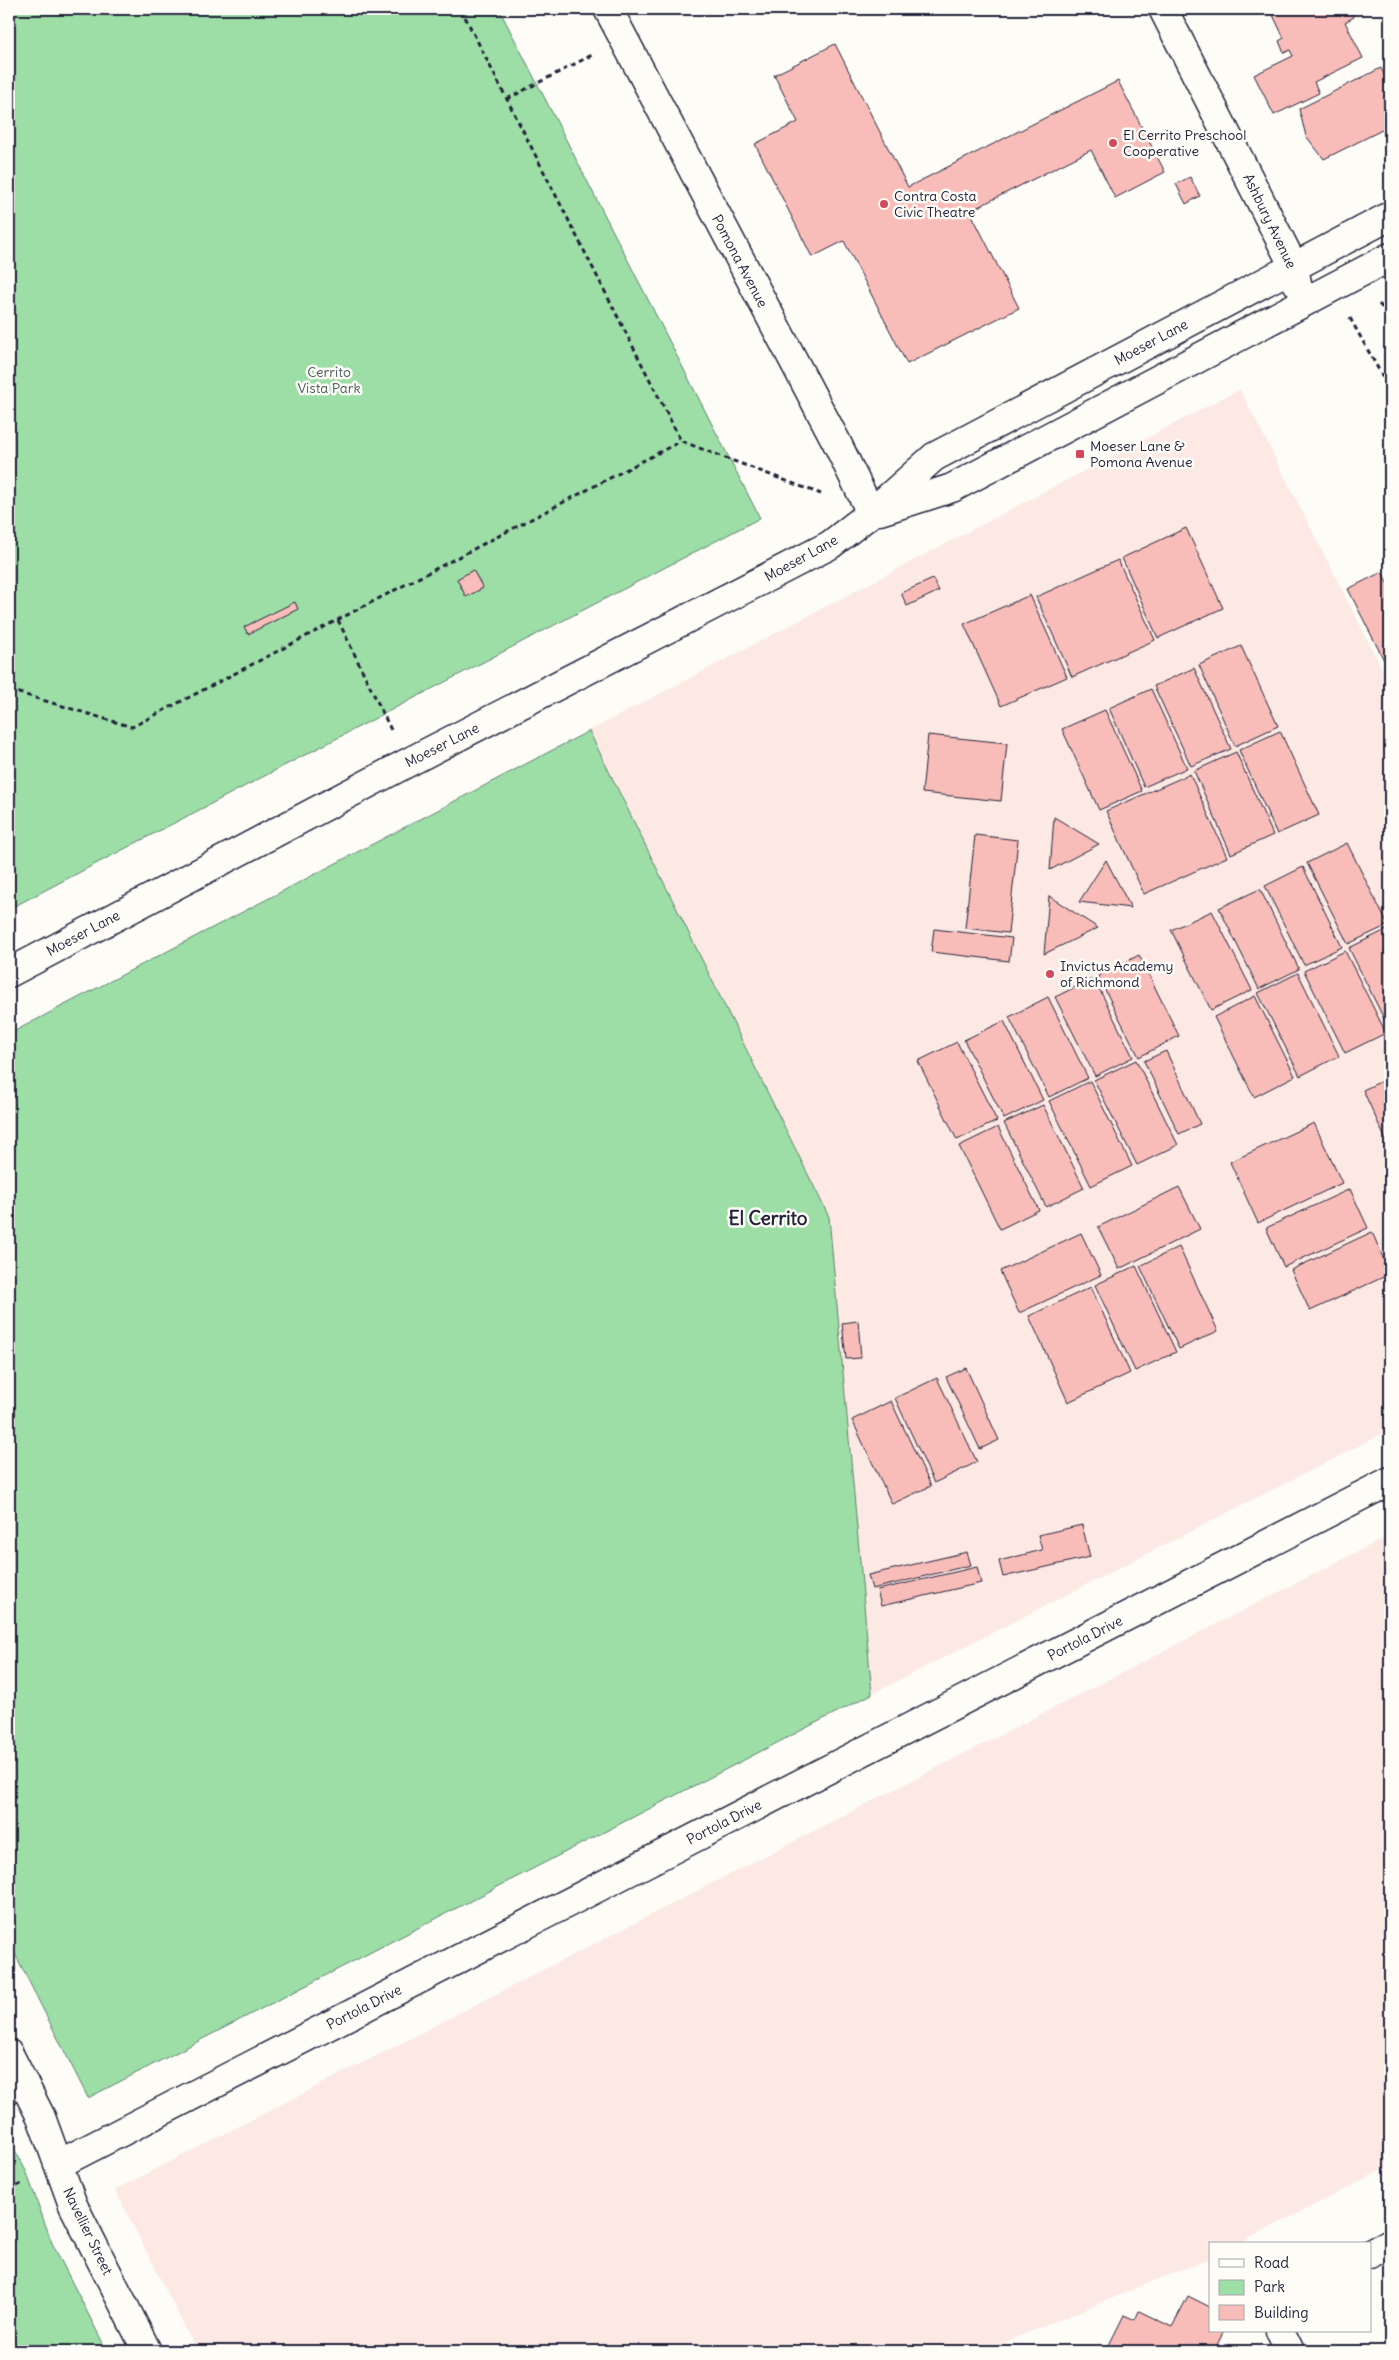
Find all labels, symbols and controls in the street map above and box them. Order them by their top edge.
place label: El Cerrito Preschool Cooperative [1123,126,1246,160]
marker: El Cerrito Preschool Cooperative [1107,137,1119,149]
street label: Ashbury Avenue [1239,171,1301,271]
place label: Contra Costa Civic Theatre [894,187,977,221]
marker: Contra Costa Civic Theatre [878,198,890,210]
street label: Pomona Avenue [708,212,772,310]
street label: Moeser Lane [1111,315,1191,369]
park label: Cerrito Vista Park [297,363,361,397]
place label: Moeser Lane & Pomona Avenue [1090,437,1193,471]
marker: Moeser Lane & Pomona Avenue [1074,448,1086,460]
street label: Moeser Lane [761,531,841,585]
street label: Moeser Lane [402,719,482,771]
street label: Moeser Lane [43,906,123,960]
place label: Invictus Academy of Richmond [1060,957,1173,991]
marker: Invictus Academy of Richmond [1044,968,1056,980]
district label: El Cerrito [728,1206,808,1230]
street label: Portola Drive [1044,1611,1126,1665]
street label: Portola Drive [683,1795,765,1849]
street label: Portola Drive [323,1980,405,2034]
street label: Navellier Street [59,2184,117,2278]
legend [1209,2242,1372,2332]
text: Road [1254,2253,1289,2272]
text: Park [1254,2277,1285,2296]
text: Building [1254,2303,1309,2322]

